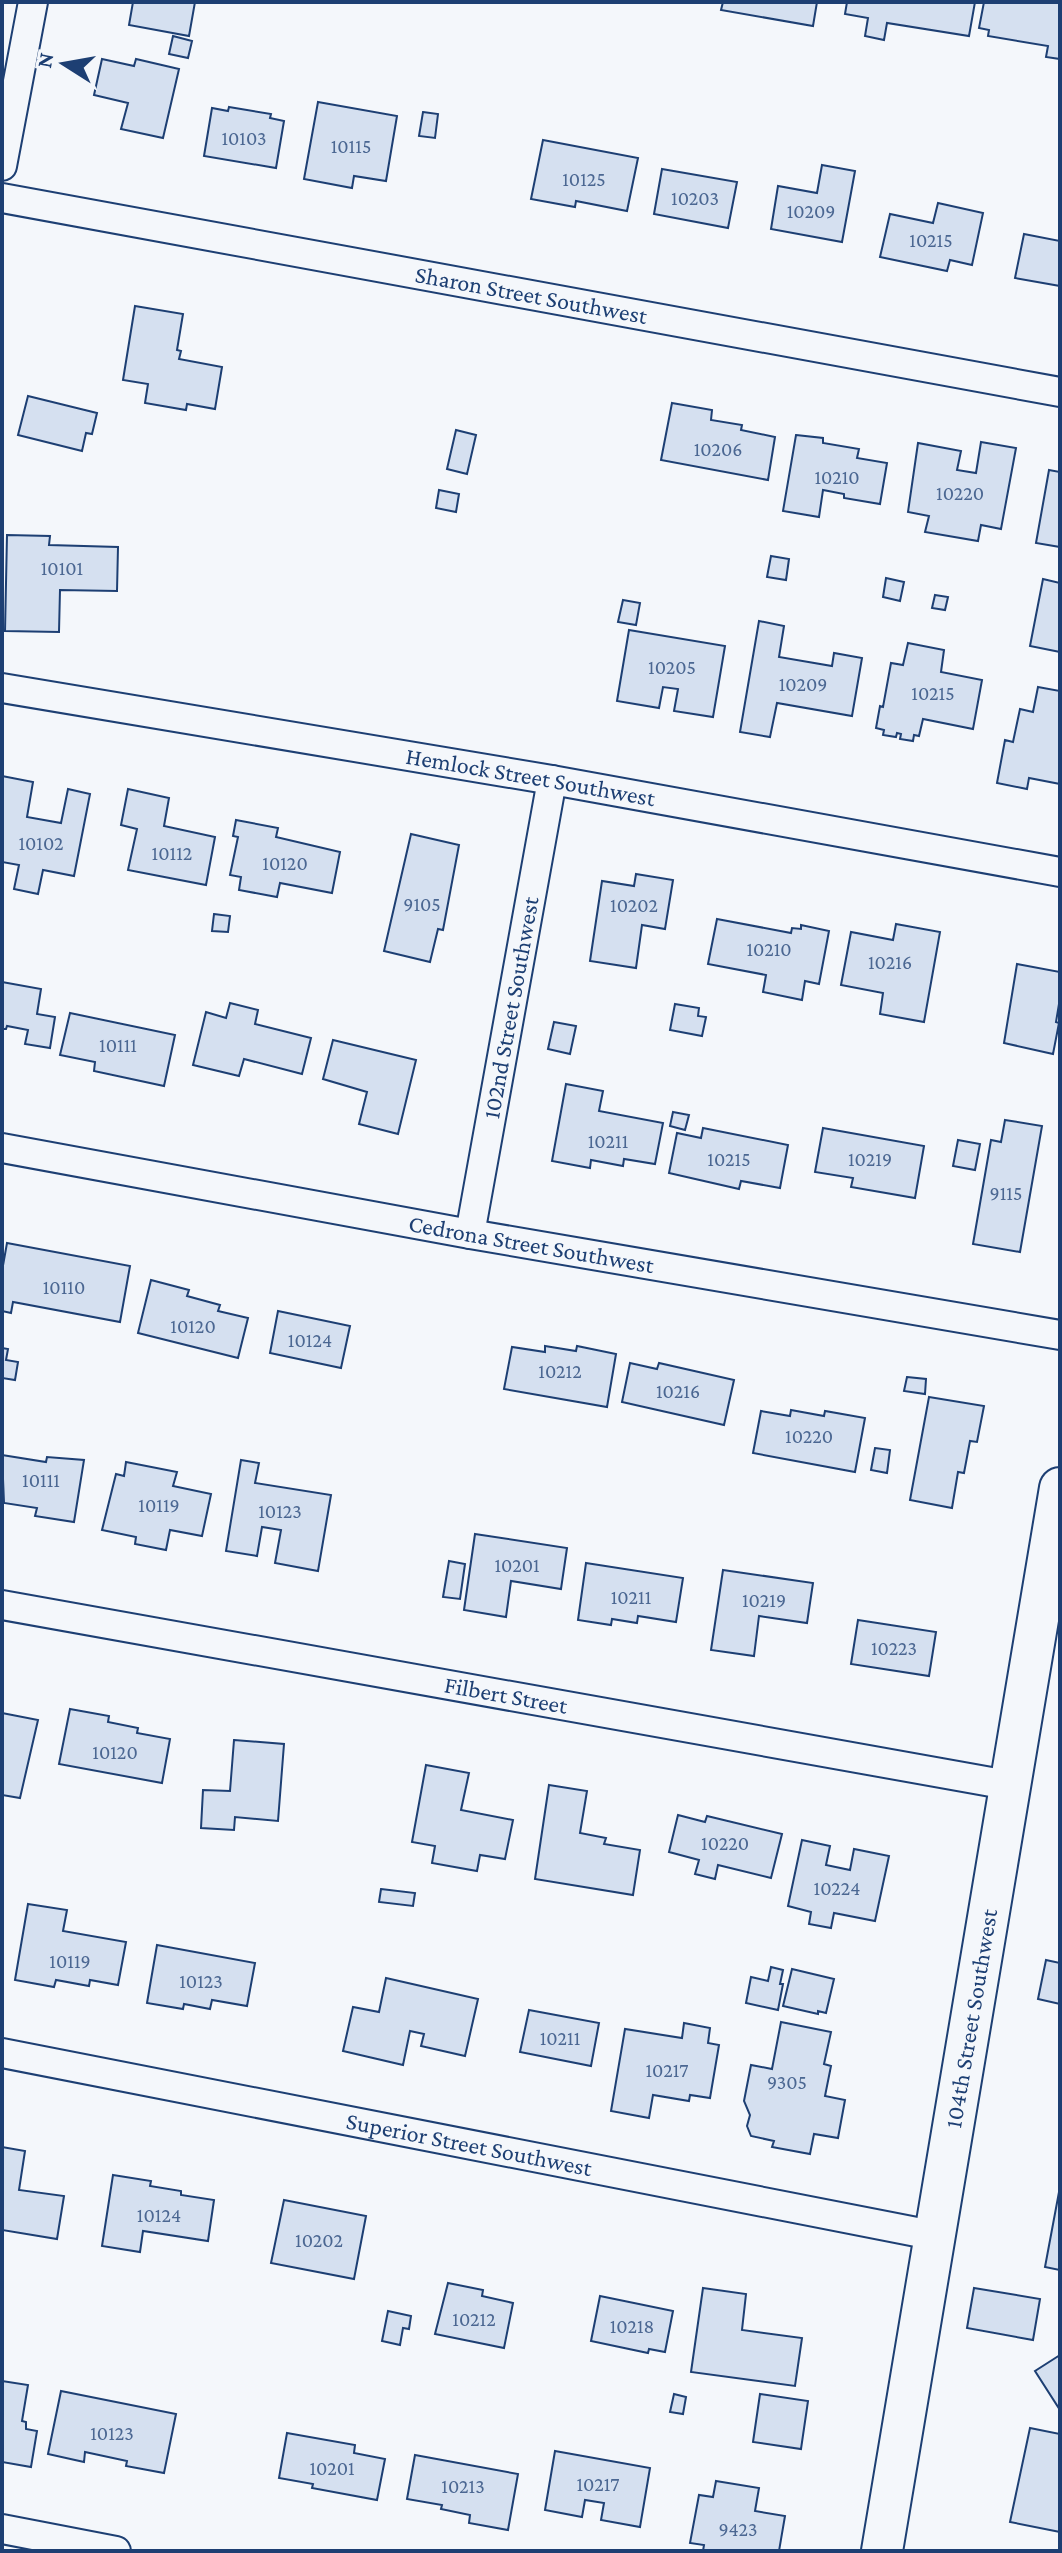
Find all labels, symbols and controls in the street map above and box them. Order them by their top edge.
north arrow [24,24,104,104]
text: N [31,51,59,70]
house number: 10103 [221,127,267,149]
house number: 10115 [331,135,371,157]
house number: 10125 [562,168,606,190]
house number: 10203 [671,187,719,209]
house number: 10209 [787,200,835,222]
house number: 10215 [909,229,953,251]
street label: Sharon Street Southwest [413,260,650,329]
house number: 10206 [694,438,742,460]
house number: 10210 [814,466,860,488]
house number: 10220 [936,482,984,504]
house number: 10101 [41,557,83,579]
house number: 10205 [648,656,696,678]
house number: 10209 [779,673,827,695]
house number: 10215 [911,682,955,704]
street label: Hemlock Street Southwest [404,742,658,812]
house number: 10102 [18,832,64,854]
house number: 10112 [152,842,192,864]
house number: 10120 [262,852,308,874]
house number: 9105 [403,893,441,915]
street label: 102nd Street Southwest [477,893,544,1121]
house number: 10202 [610,894,658,916]
house number: 10210 [746,938,792,960]
house number: 10216 [868,951,912,973]
house number: 10111 [99,1034,137,1056]
house number: 10211 [588,1130,628,1152]
house number: 10215 [707,1148,751,1170]
house number: 10219 [848,1148,892,1170]
house number: 9115 [990,1182,1022,1204]
street label: Cedrona Street Southwest [407,1209,657,1278]
house number: 10110 [43,1276,85,1298]
house number: 10120 [170,1315,216,1337]
house number: 10124 [288,1329,332,1351]
house number: 10212 [538,1360,582,1382]
house number: 10216 [656,1380,700,1402]
house number: 10220 [785,1425,833,1447]
house number: 10111 [22,1469,60,1491]
house number: 10119 [138,1494,180,1516]
house number: 10123 [258,1500,302,1522]
house number: 10201 [494,1554,540,1576]
house number: 10211 [611,1586,651,1608]
house number: 10219 [742,1589,786,1611]
house number: 10223 [871,1637,917,1659]
street label: Filbert Street [442,1670,571,1719]
house number: 10120 [92,1741,138,1763]
house number: 10220 [701,1832,749,1854]
house number: 10224 [814,1877,860,1899]
street label: 104th Street Southwest [939,1906,1003,2130]
house number: 10119 [49,1950,91,1972]
house number: 10123 [179,1970,223,1992]
house number: 10211 [540,2027,580,2049]
house number: 10217 [645,2059,689,2081]
house number: 9305 [767,2071,807,2093]
street label: Superior Street Southwest [344,2107,595,2181]
house number: 10124 [137,2204,181,2226]
house number: 10202 [295,2229,343,2251]
house number: 10212 [452,2308,496,2330]
house number: 10218 [610,2315,654,2337]
house number: 10123 [90,2422,134,2444]
house number: 10201 [309,2457,355,2479]
house number: 10217 [576,2473,620,2495]
house number: 10213 [441,2475,485,2497]
house number: 9423 [718,2518,758,2540]

